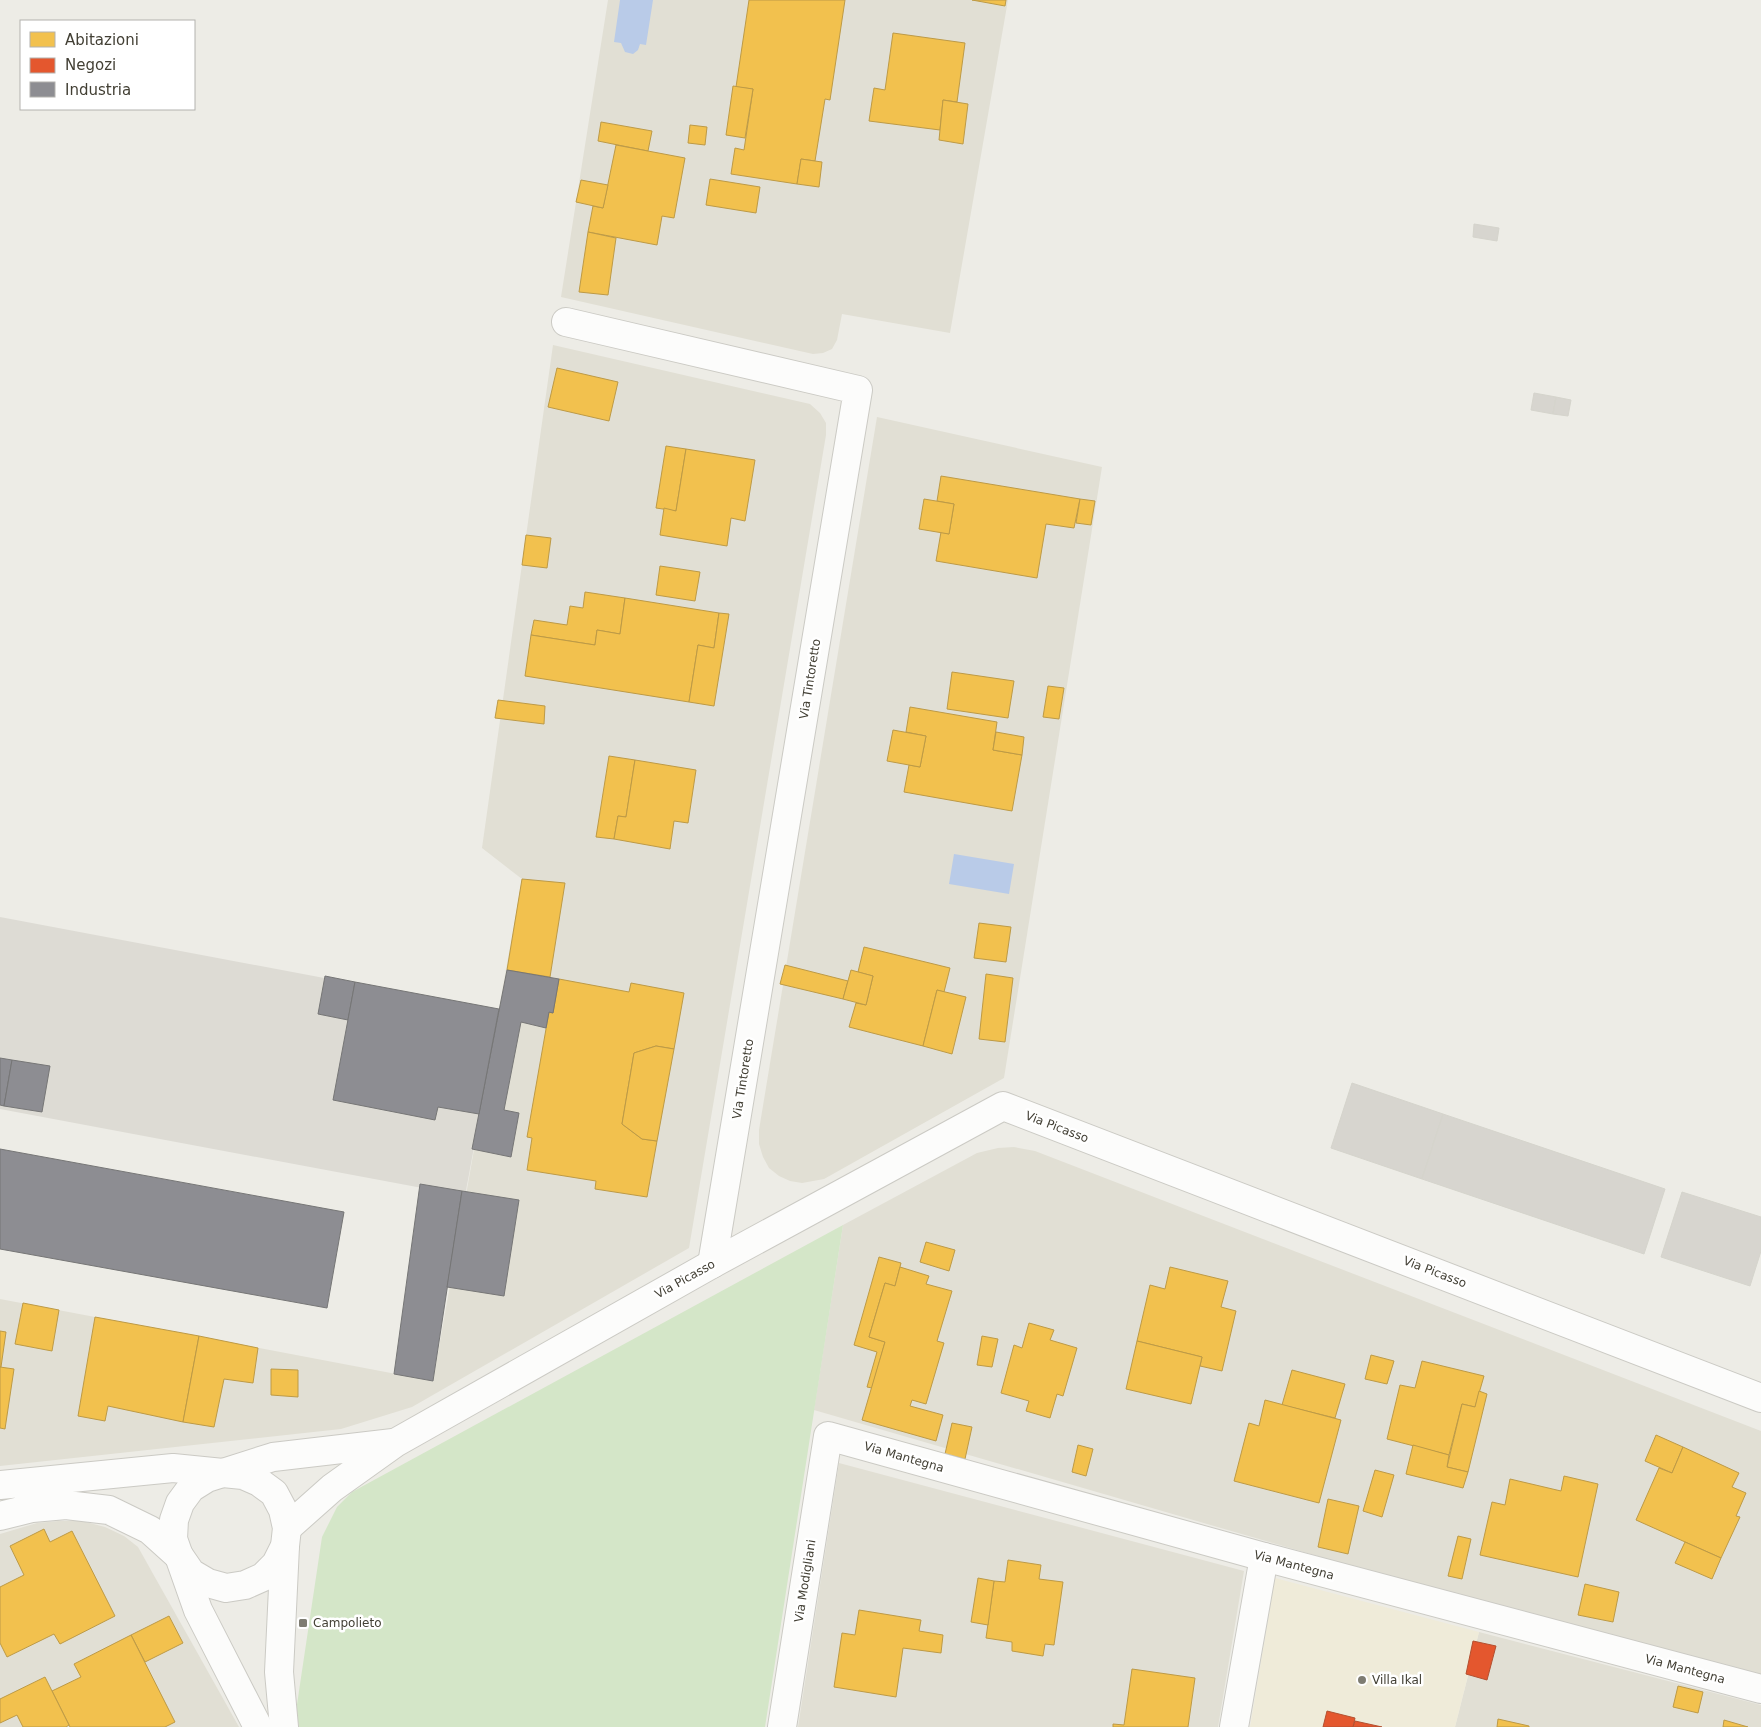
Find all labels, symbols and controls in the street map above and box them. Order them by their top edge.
legend [20,20,195,110]
text: Abitazioni [65,31,139,49]
text: Negozi [65,56,116,74]
text: Industria [65,81,131,99]
street label: Via Tintoretto [797,638,823,720]
street label: Via Tintoretto [730,1038,756,1120]
street label: Via Picasso [1023,1109,1091,1145]
street label: Via Picasso [1401,1254,1469,1290]
street label: Via Picasso [652,1257,718,1301]
street label: Via Mantegna [862,1439,946,1475]
street label: Via Modigliani [792,1539,818,1623]
street label: Via Mantegna [1252,1548,1336,1582]
place label: Campolieto [313,1616,381,1630]
marker: Campolieto [297,1617,309,1629]
street label: Via Mantegna [1643,1652,1727,1686]
place label: Villa Ikal [1372,1673,1422,1687]
marker: Villa Ikal [1356,1674,1368,1686]

